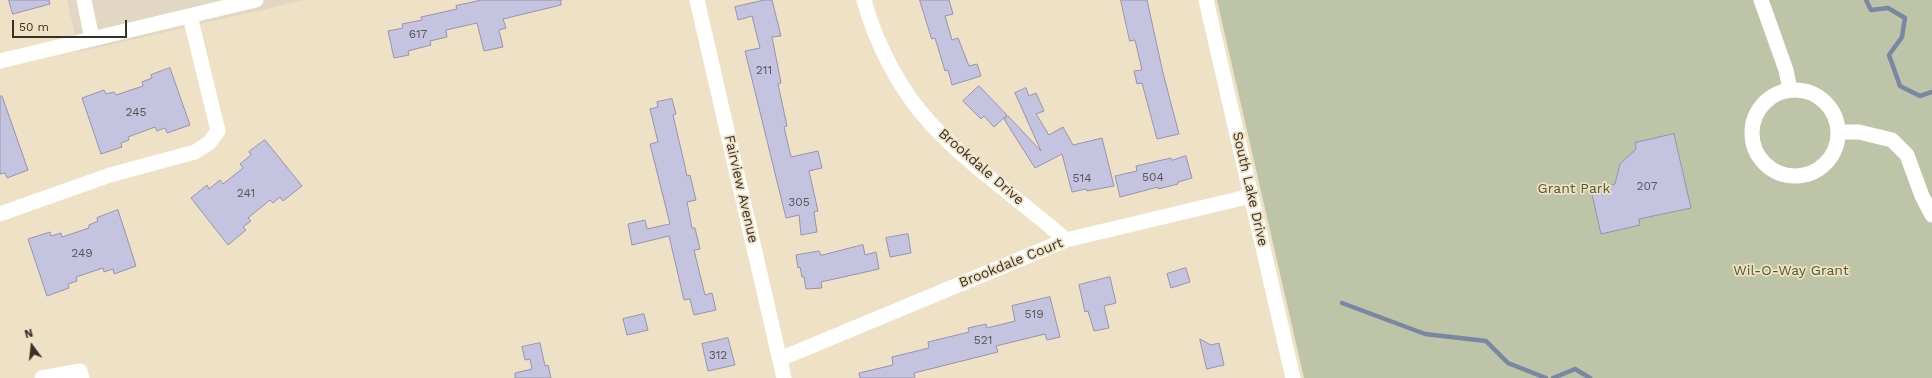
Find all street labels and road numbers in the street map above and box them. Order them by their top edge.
street label: Brookdale Drive [935,125,1027,209]
street label: South Lake Drive [1229,130,1271,248]
street label: Fairview Avenue [720,133,762,245]
street label: Brookdale Court [957,234,1065,292]

